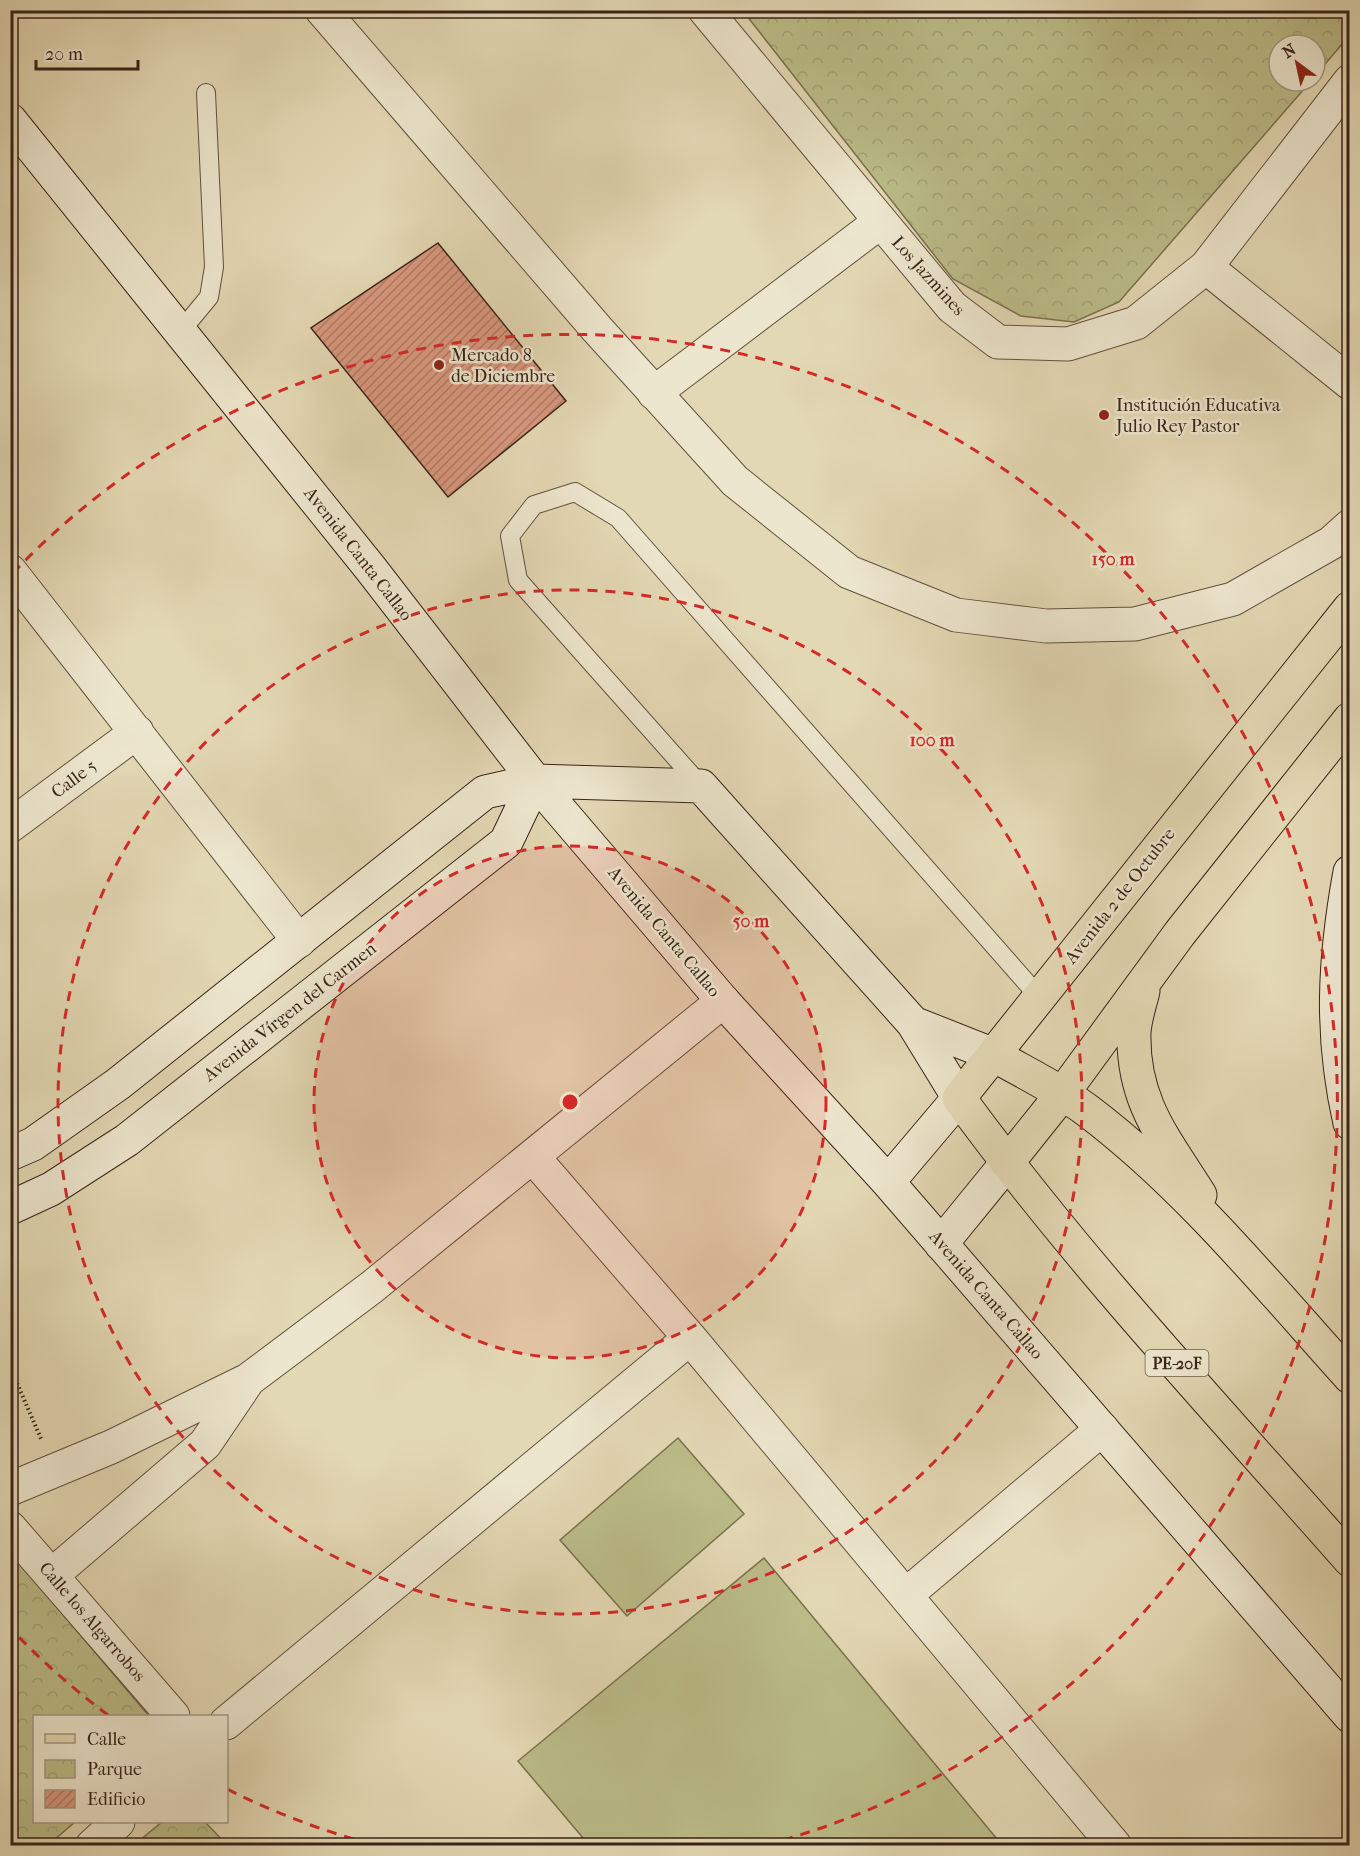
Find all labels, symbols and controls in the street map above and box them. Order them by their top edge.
scale bar [36,33,138,71]
north arrow [1267,33,1327,93]
text: N [1279,39,1300,62]
text: 20 m [45,44,83,65]
street label: Los Jazmines [887,232,969,320]
place label: Mercado 8 de Diciembre [451,345,555,387]
marker: Mercado 8 de Diciembre [432,358,446,372]
place label: Institución Educativa Julio Rey Pastor [1114,395,1281,437]
marker: Institución Educativa Julio Rey Pastor [1097,408,1111,422]
street label: Avenida Canta Callao [299,482,417,625]
text: 150 m [1092,549,1135,570]
text: 100 m [909,730,956,751]
street label: Calle 5 [47,755,101,803]
street label: Avenida 2 de Octubre [1060,824,1180,969]
street label: Avenida Canta Callao [603,862,725,1001]
text: 50 m [733,911,770,932]
street label: Avenida Vírgen del Carmen [199,938,381,1087]
centre of rings [560,1092,580,1112]
street label: Avenida Canta Callao [924,1226,1048,1364]
road number: PE-20F [1146,1350,1208,1376]
street label: Calle los Algarrobos [34,1558,150,1686]
legend [33,1715,228,1823]
text: Calle [87,1729,126,1750]
text: Parque [87,1759,142,1780]
text: Edificio [87,1789,145,1810]

